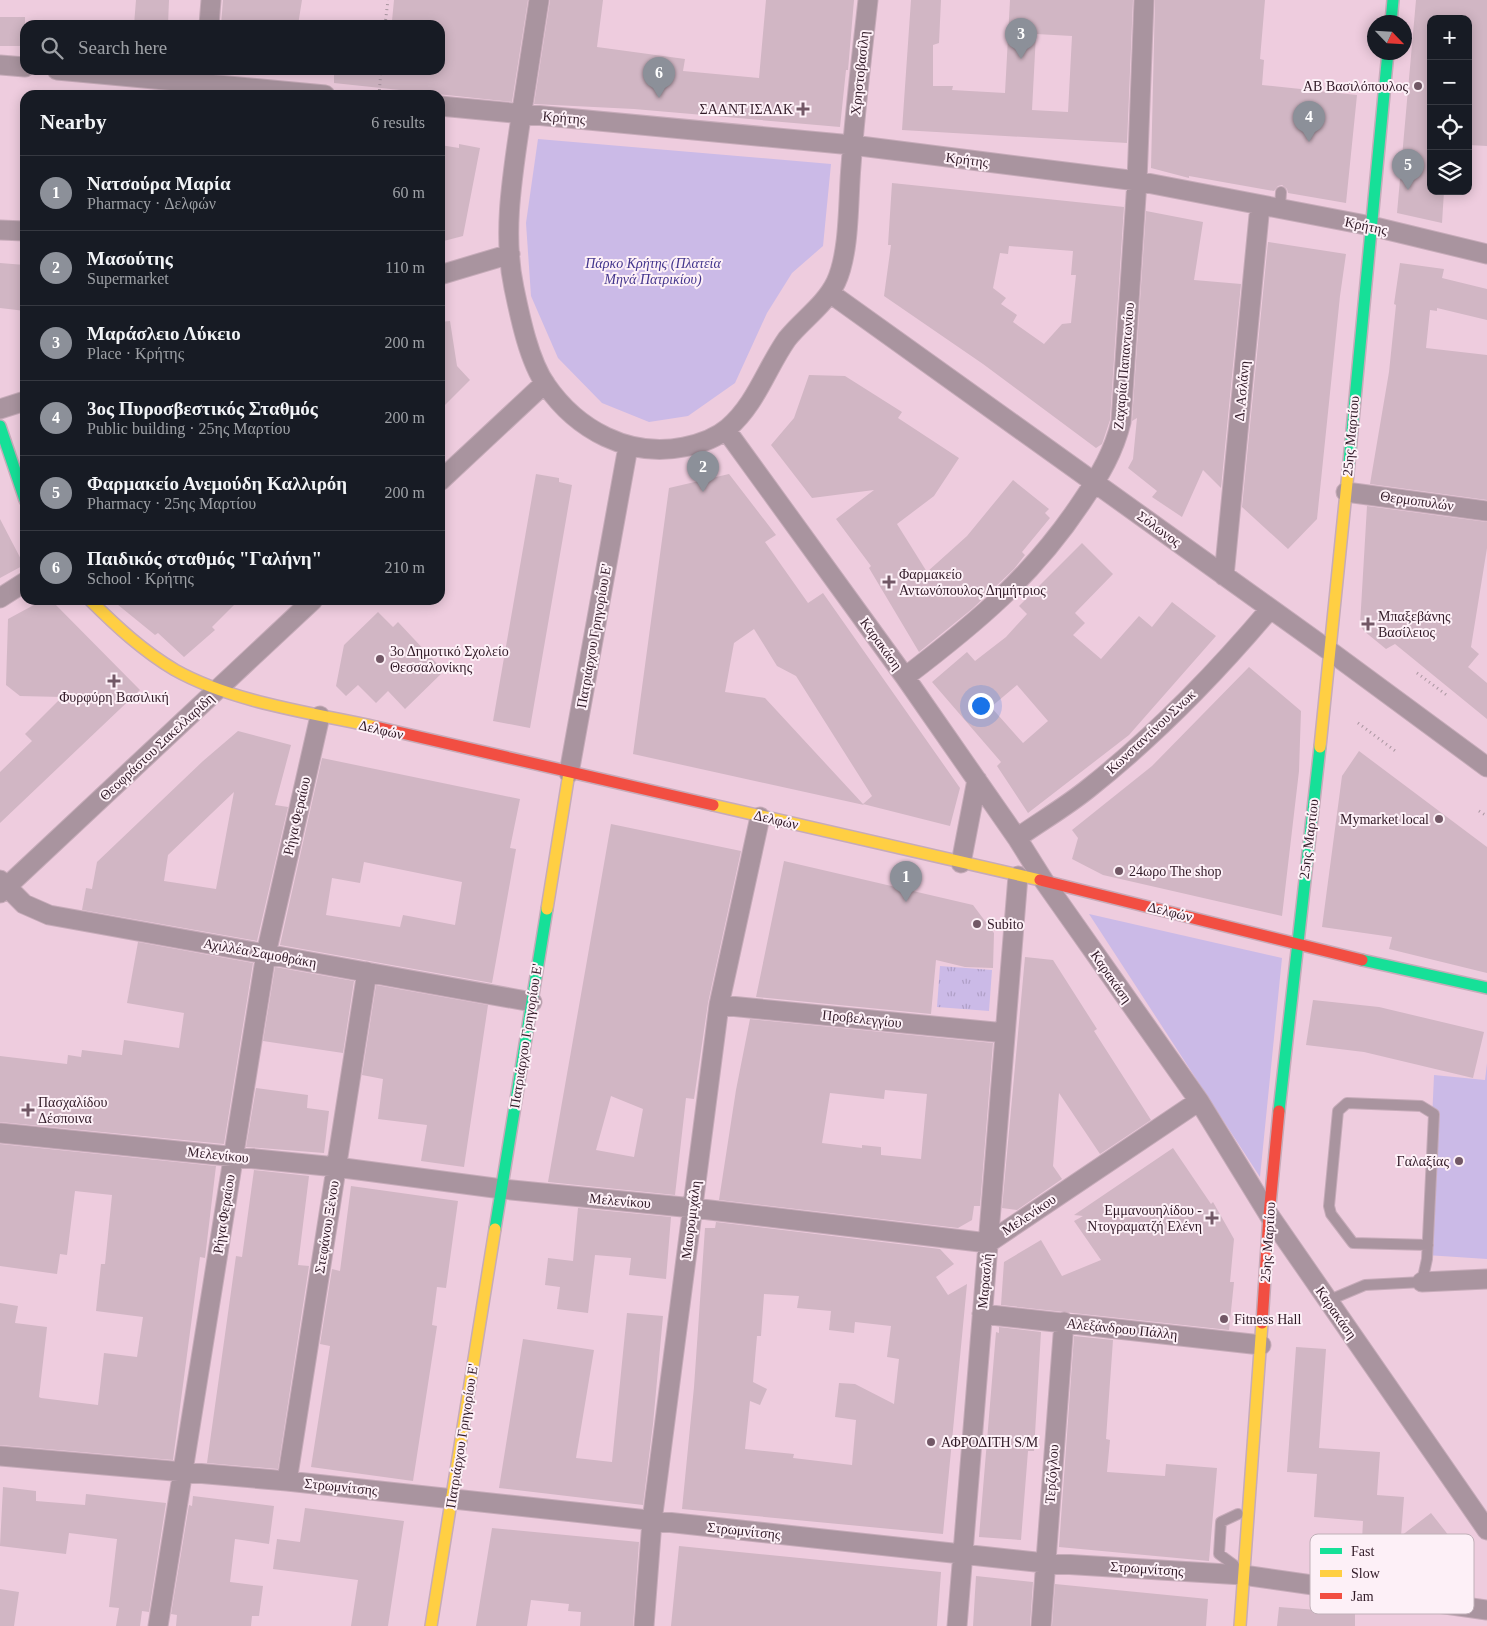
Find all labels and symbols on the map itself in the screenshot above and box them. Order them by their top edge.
north arrow [1367,15,1412,60]
pin: 3 [1005,18,1037,59]
street label: Χρηστοβασίλη [848,30,872,116]
pin: 6 [643,57,675,98]
place label: ΑΒ Βασιλόπουλος [1303,79,1408,94]
marker: ΑΒ Βασιλόπουλος [1412,80,1424,92]
pin: 4 [1293,101,1325,142]
place label: ΣΑΑΝΤ ΙΣΑΑΚ [700,102,793,117]
marker: ΣΑΑΝΤ ΙΣΑΑΚ [797,103,809,115]
street label: Κρήτης [542,109,586,127]
pin: 5 [1392,149,1424,190]
street label: Κρήτης [945,150,990,170]
street label: Κρήτης [1343,214,1389,238]
park label: Πάρκο Κρήτης (Πλατεία Μηνά Πατρικίου) [584,256,721,288]
street label: Ζαχαρία Παπαντωνίου [1111,302,1137,430]
street label: Δ. Ασλάνη [1232,360,1252,422]
street label: 25ης Μαρτίου [1340,395,1362,477]
pin: 2 [687,451,719,492]
street label: Θερμοπυλών [1379,488,1455,514]
street label: Σόλωνος [1134,508,1184,550]
street label: Πατριάρχου Γρηγορίου Ε' [574,563,614,709]
place label: Φαρμακείο Αντωνόπουλος Δημήτριος [899,567,1046,598]
marker: Φαρμακείο Αντωνόπουλος Δημήτριος [883,576,895,588]
place label: Μπαξεβάνης Βασίλειος [1378,609,1451,640]
street label: Καρακάση [857,615,905,673]
marker: Μπαξεβάνης Βασίλειος [1362,618,1374,630]
place label: 3ο Δημοτικό Σχολείο Θεσσαλονίκης [390,644,509,675]
marker: 3ο Δημοτικό Σχολείο Θεσσαλονίκης [374,653,386,665]
marker: Φυρφύρη Βασιλική [108,675,120,687]
street label: Κωνσταντίνου Σνωκ [1104,687,1198,777]
place label: Φυρφύρη Βασιλική [59,690,169,705]
street label: Θεοφράστου Σακελλαρίδη [97,690,217,804]
your location [968,693,994,719]
street label: Δελφών [357,718,405,742]
street label: Ρήγα Φεραίου [281,775,313,857]
street label: 25ης Μαρτίου [1297,798,1321,880]
street label: Δελφών [752,808,800,832]
place label: Mymarket local [1340,812,1429,827]
marker: Mymarket local [1433,813,1445,825]
pin: 1 [890,861,922,902]
place label: 24ωρο The shop [1129,864,1221,879]
marker: 24ωρο The shop [1113,865,1125,877]
street label: Δελφών [1146,899,1194,925]
place label: Subito [987,917,1024,932]
marker: Subito [971,918,983,930]
street label: Αχιλλέα Σαμοθράκη [202,936,318,970]
street label: Καρακάση [1088,948,1134,1006]
street label: Πατριάρχου Γρηγορίου Ε' [507,963,545,1109]
street label: Προβελεγγίου [822,1007,903,1031]
place label: Πασχαλίδου Δέσποινα [38,1095,107,1126]
marker: Πασχαλίδου Δέσποινα [22,1104,34,1116]
street label: Μελενίκου [186,1144,250,1166]
place label: Γαλαξίας [1397,1154,1449,1169]
marker: Γαλαξίας [1453,1155,1465,1167]
street label: Ρήγα Φεραίου [210,1173,238,1255]
street label: Στεφάνου Ξένου [312,1179,342,1274]
street label: Μαυρομιχάλη [679,1180,703,1260]
street label: Μελενίκου [589,1191,651,1211]
street label: Μελενίκου [999,1191,1059,1238]
street label: 25ης Μαρτίου [1258,1201,1278,1283]
place label: Εμμανουηλίδου - Ντογραματζή Ελένη [1087,1203,1202,1234]
marker: Εμμανουηλίδου - Ντογραματζή Ελένη [1206,1212,1218,1224]
street label: Μαρασλή [975,1253,995,1309]
street label: Καρακάση [1313,1284,1359,1342]
place label: Fitness Hall [1234,1312,1301,1327]
marker: Fitness Hall [1218,1313,1230,1325]
street label: Αλεξάνδρου Πάλλη [1066,1316,1178,1342]
street label: Πατριάρχου Γρηγορίου Ε' [443,1363,481,1509]
place label: ΑΦΡΟΔΙΤΗ S/M [941,1435,1039,1450]
marker: ΑΦΡΟΔΙΤΗ S/M [925,1436,937,1448]
street label: Τερζόγλου [1042,1444,1062,1504]
street label: Στρωμνίτσης [304,1476,379,1498]
street label: Στρωμνίτσης [707,1520,782,1542]
legend [1310,1534,1474,1614]
text: Fast [1351,1544,1374,1559]
street label: Στρωμνίτσης [1110,1559,1185,1579]
text: Slow [1351,1566,1381,1581]
text: Jam [1351,1589,1374,1604]

